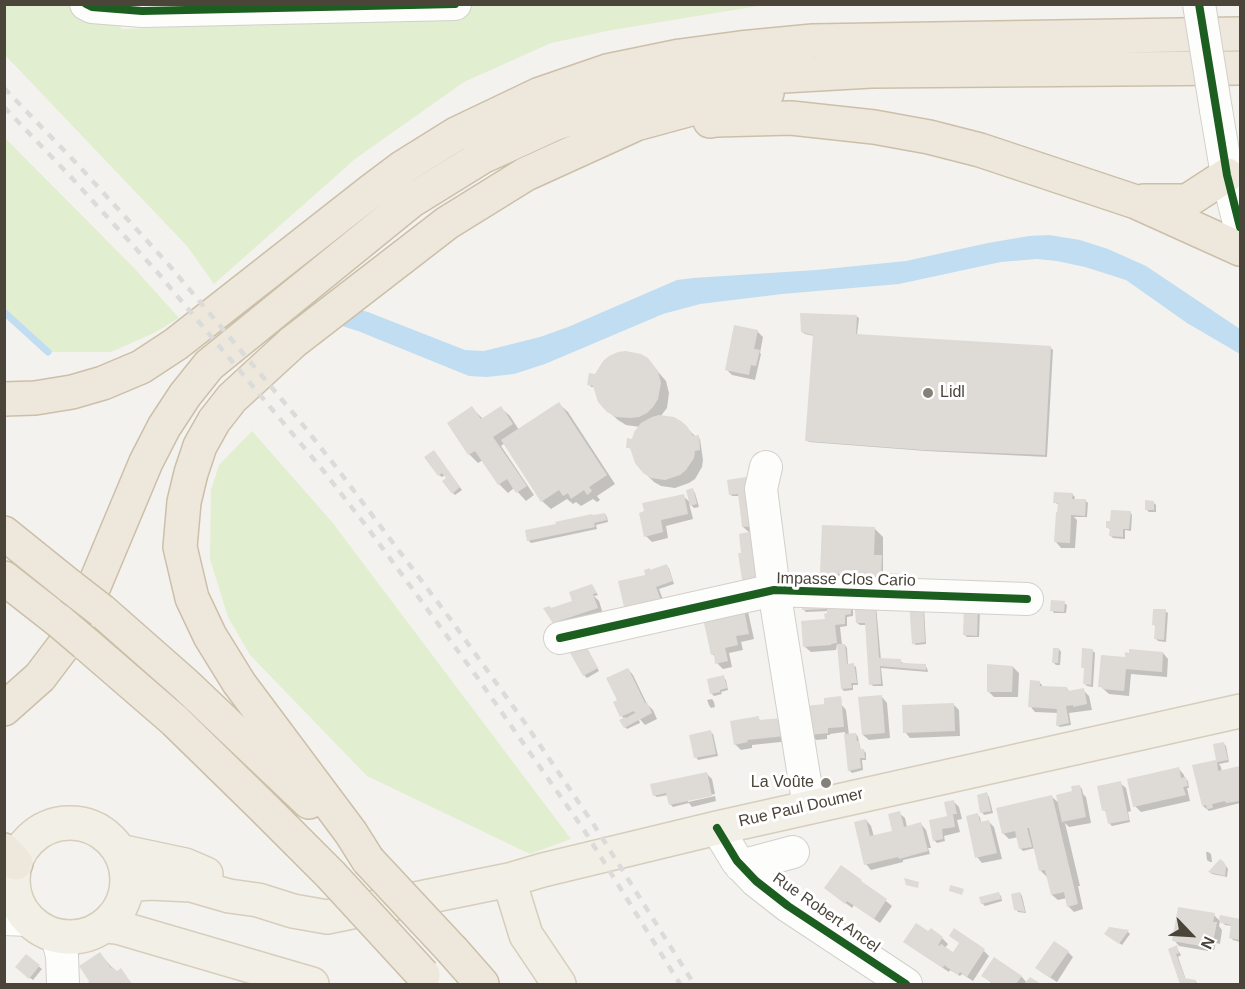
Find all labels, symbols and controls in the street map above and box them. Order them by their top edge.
place label: Lidl [940,383,965,403]
marker: Lidl [921,386,935,400]
street label: Impasse Clos Cario [776,569,916,591]
place label: La Voûte [751,773,814,793]
marker: La Voûte [819,776,833,790]
street label: Rue Paul Doumer [737,784,865,832]
street label: Rue Robert Ancel [769,869,883,957]
north arrow [1161,905,1221,965]
text: N [1198,934,1218,952]

